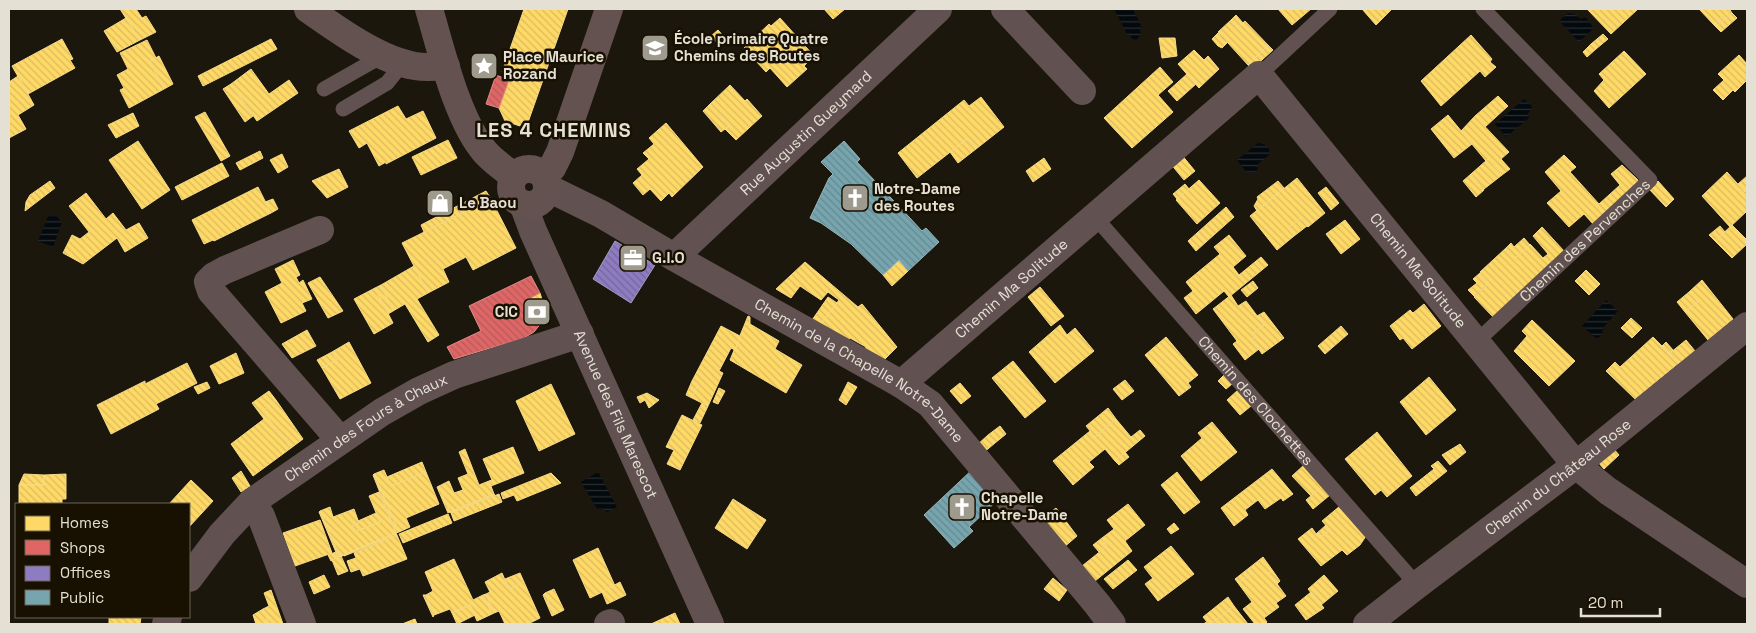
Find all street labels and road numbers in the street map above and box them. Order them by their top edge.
street label: Rue Augustin Gueymard [736,66,875,199]
street label: Chemin des Pervenches [1515,175,1654,306]
street label: Chemin Ma Solitude [1366,209,1471,332]
street label: Chemin Ma Solitude [951,234,1072,342]
street label: Chemin de la Chapelle Notre-Dame [751,294,968,446]
street label: Avenue des Fils Marescot [570,327,662,502]
street label: Chemin des Clochettes [1194,332,1318,469]
street label: Chemin des Fours à Chaux [280,369,450,486]
street label: Chemin du Château Rose [1481,414,1635,539]

